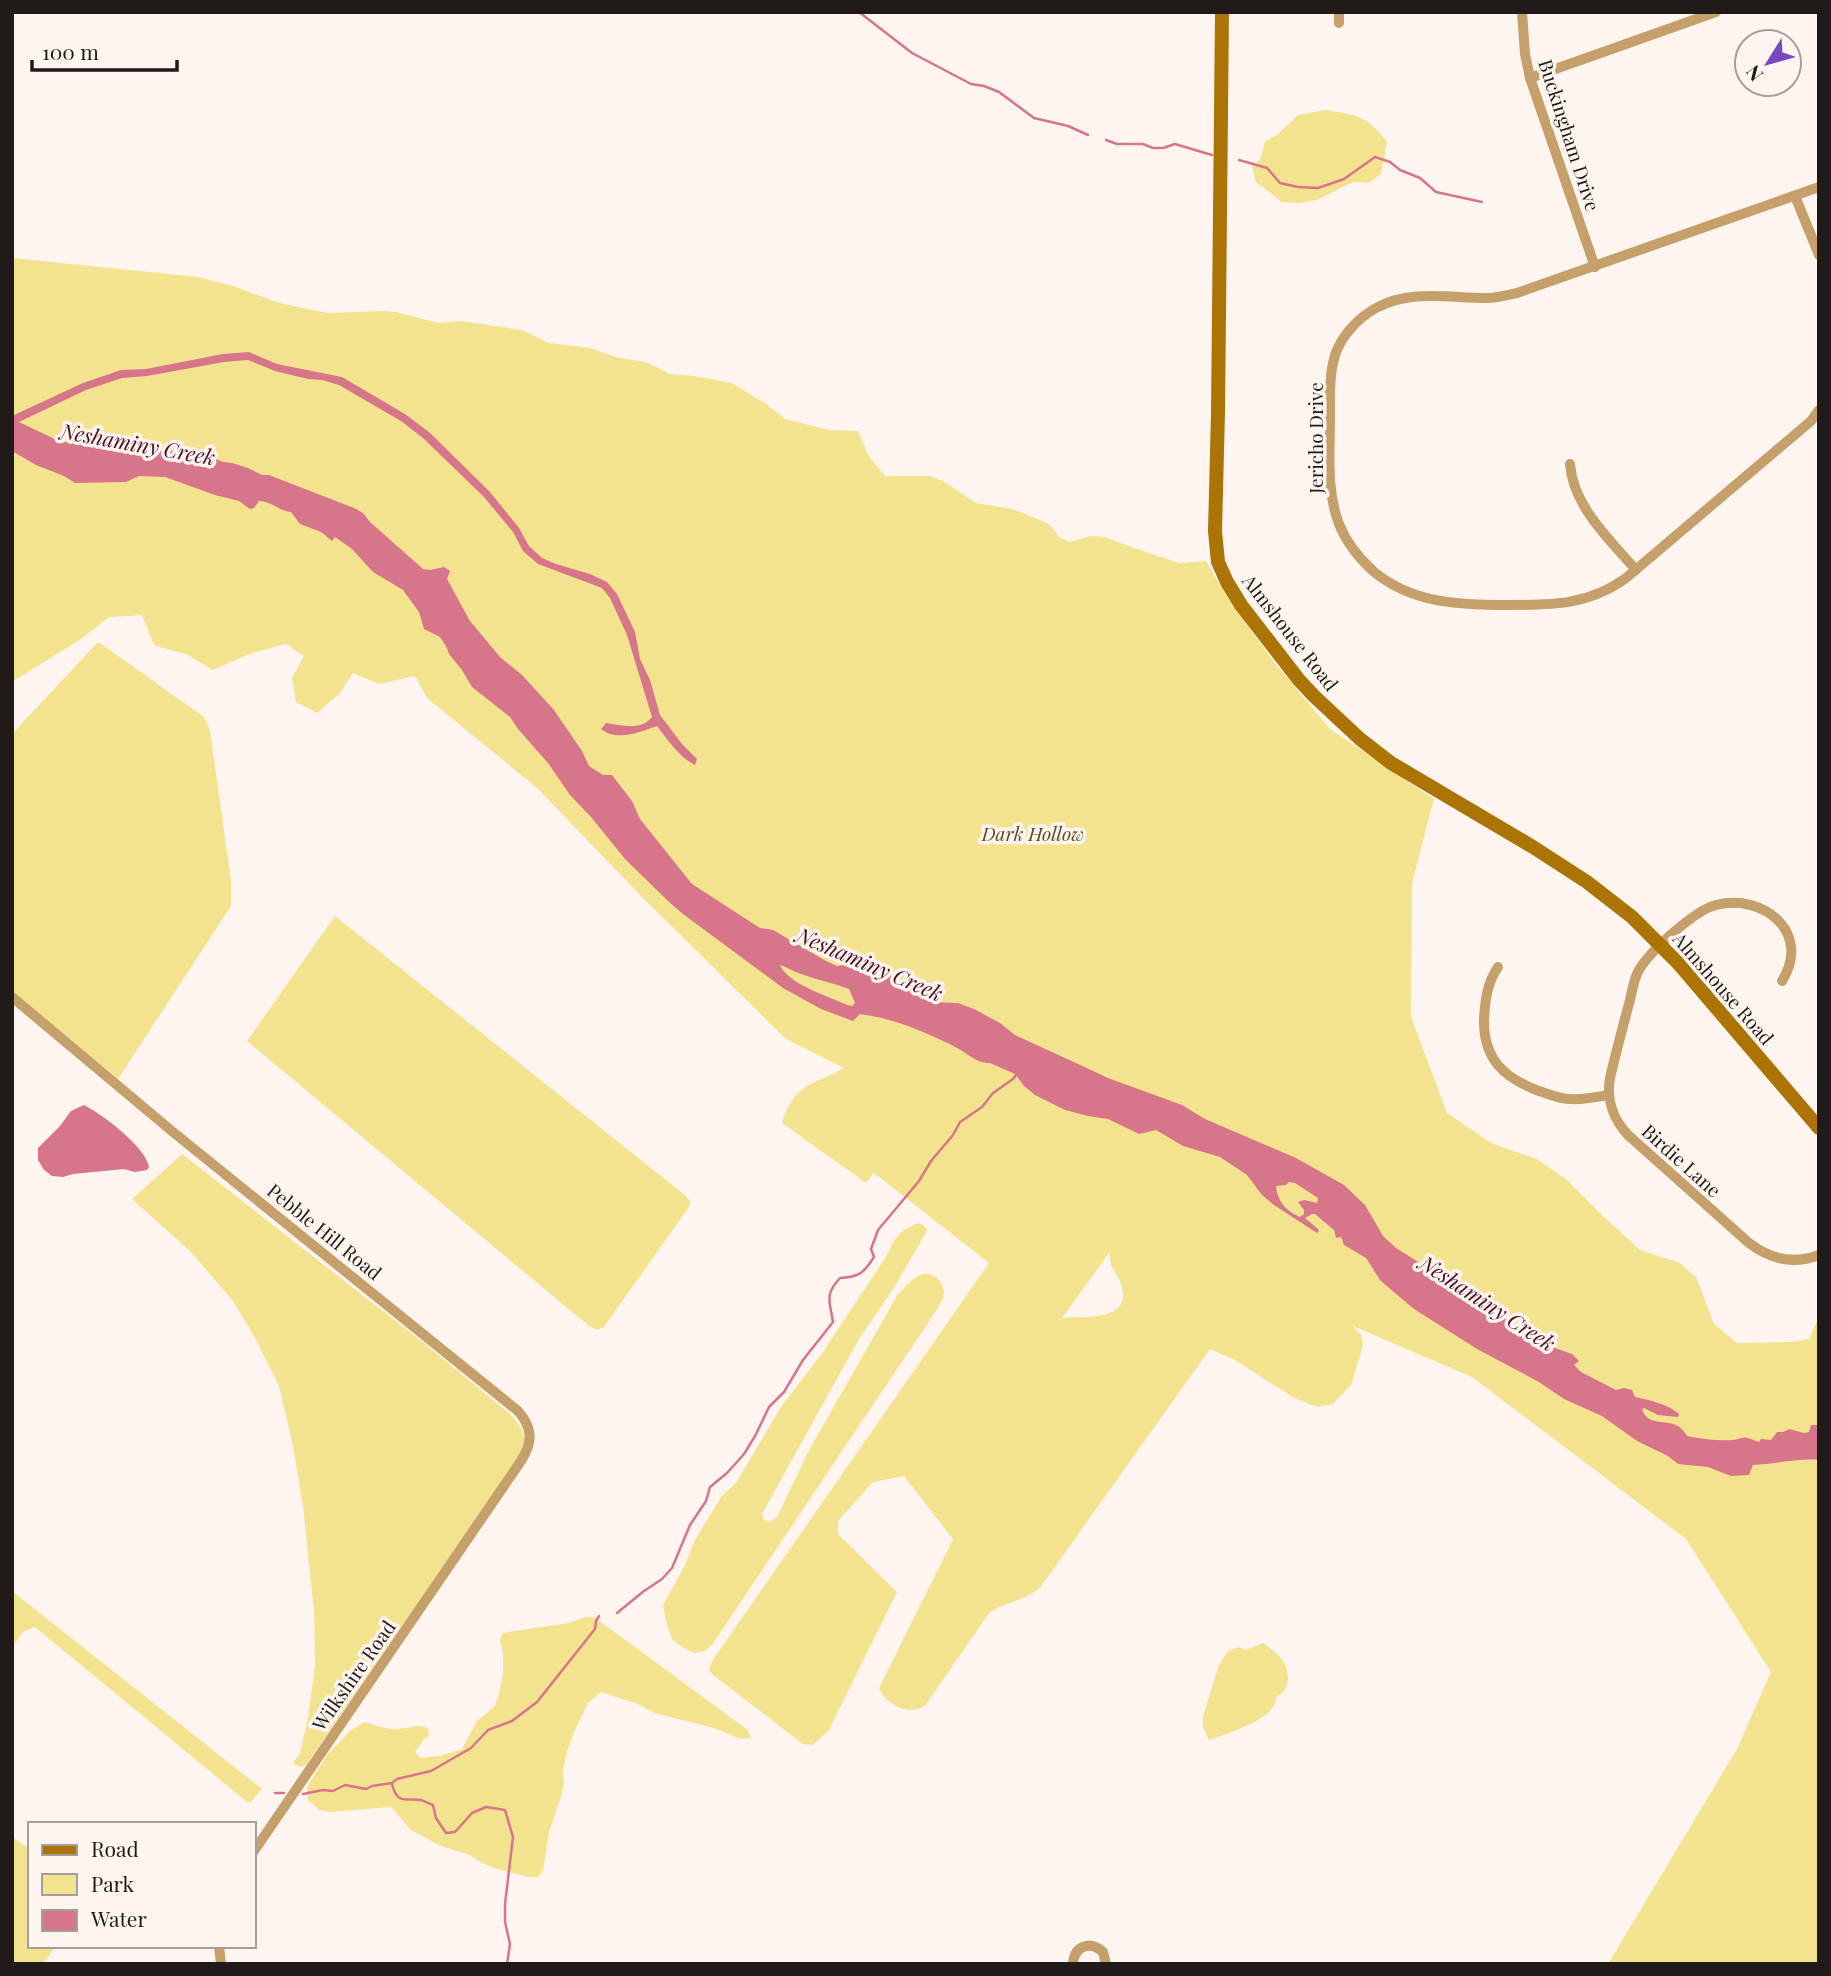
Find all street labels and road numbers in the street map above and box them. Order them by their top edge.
street label: Buckingham Drive [1533,56,1607,214]
street label: Jericho Drive [1302,382,1328,495]
street label: Almshouse Road [1237,567,1345,696]
street label: Almshouse Road [1667,925,1780,1050]
street label: Birdie Lane [1637,1118,1727,1202]
street label: Pebble Hill Road [262,1177,388,1285]
street label: Wilkshire Road [305,1615,401,1736]

